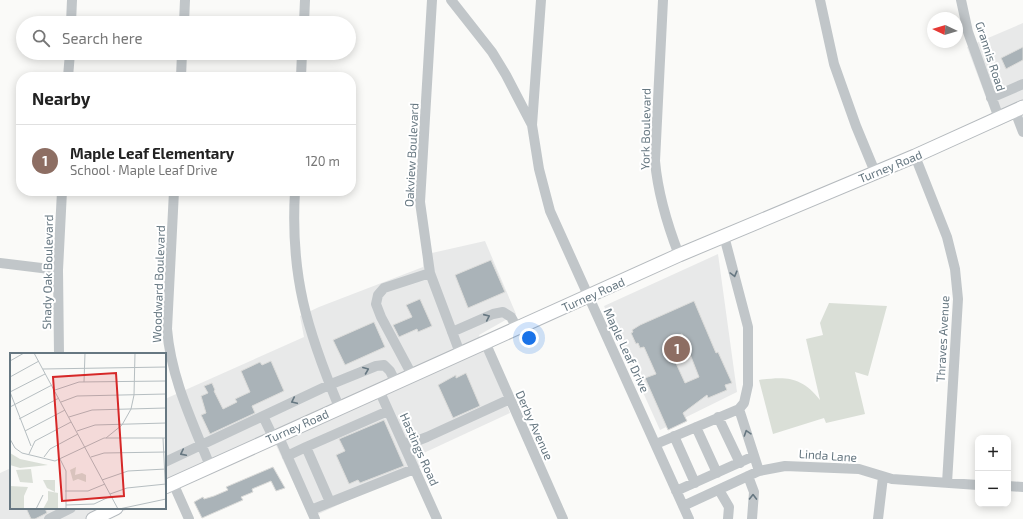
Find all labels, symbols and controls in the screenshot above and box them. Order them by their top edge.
north arrow [927,12,963,48]
search box [16,16,356,60]
street label: Grannis Road [973,19,1009,93]
icon: search [30,27,52,49]
text: Search here [62,29,143,47]
text: Nearby [32,88,90,108]
street label: York Boulevard [637,88,653,170]
street label: Oakview Boulevard [401,103,421,207]
text: Maple Leaf Elementary [70,144,234,162]
street label: Turney Road [856,147,924,185]
text: 1 [42,153,48,169]
text: 120 m [305,153,340,169]
text: School · Maple Leaf Drive [70,162,217,178]
street label: Shady Oak Boulevard [39,215,55,329]
street label: Woodward Boulevard [149,225,167,343]
one-way arrow [729,270,738,277]
street label: Turney Road [559,274,627,314]
street label: Thraves Avenue [933,295,951,383]
street label: Maple Leaf Drive [601,306,653,394]
one-way arrow [484,313,491,321]
your location [519,328,539,348]
pin: 1 [664,334,690,364]
inset map [10,353,166,509]
one-way arrow [362,367,369,375]
street label: Derby Avenue [513,388,557,462]
one-way arrow [291,396,298,404]
street label: Turney Road [263,406,331,446]
street label: Hastings Road [398,410,442,488]
one-way arrow [743,429,752,436]
map controls [975,435,1011,507]
button: + [975,435,1011,471]
street label: Linda Lane [798,446,858,464]
one-way arrow [180,448,188,456]
button: − [975,471,1011,507]
one-way arrow [749,494,757,500]

